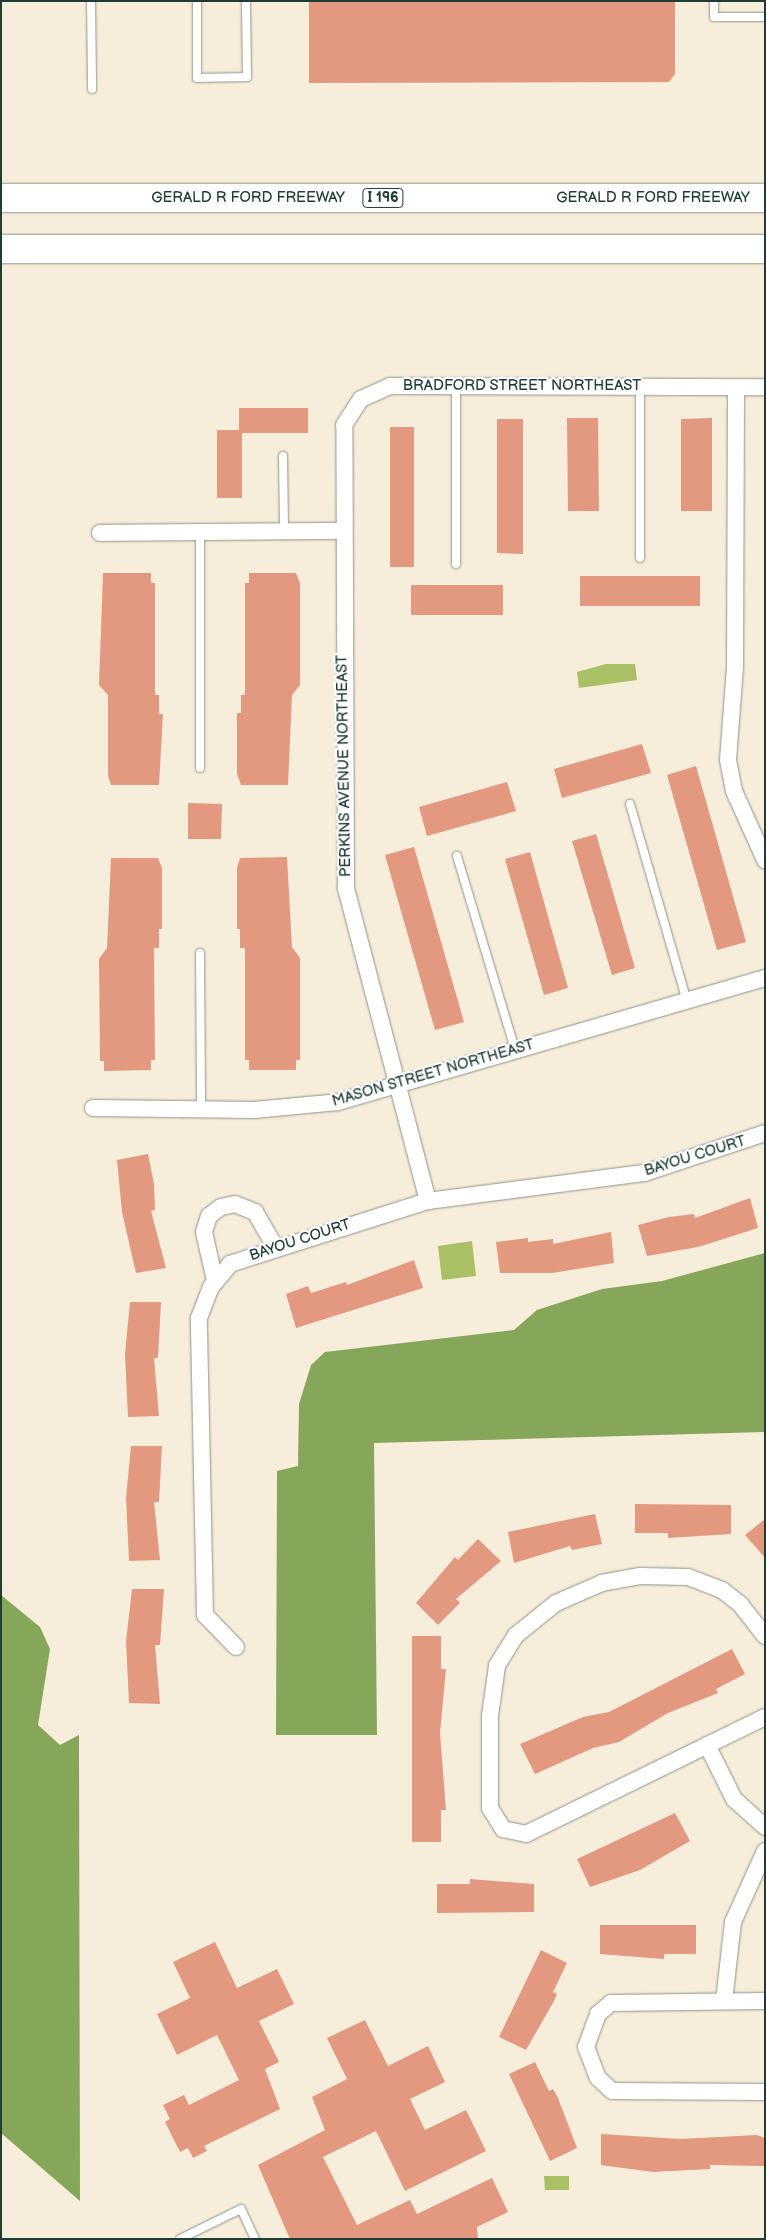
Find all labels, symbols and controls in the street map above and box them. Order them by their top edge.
road number: I 196 [362,187,404,210]
street label: GERALD R FORD FREEWAY [151,189,345,207]
street label: GERALD R FORD FREEWAY [556,189,750,207]
street label: BRADFORD STREET NORTHEAST [403,377,641,395]
street label: PERKINS AVENUE NORTHEAST [333,655,355,877]
street label: MASON STREET NORTHEAST [330,1035,536,1111]
street label: BAYOU COURT [642,1132,748,1180]
street label: BAYOU COURT [247,1215,353,1265]

